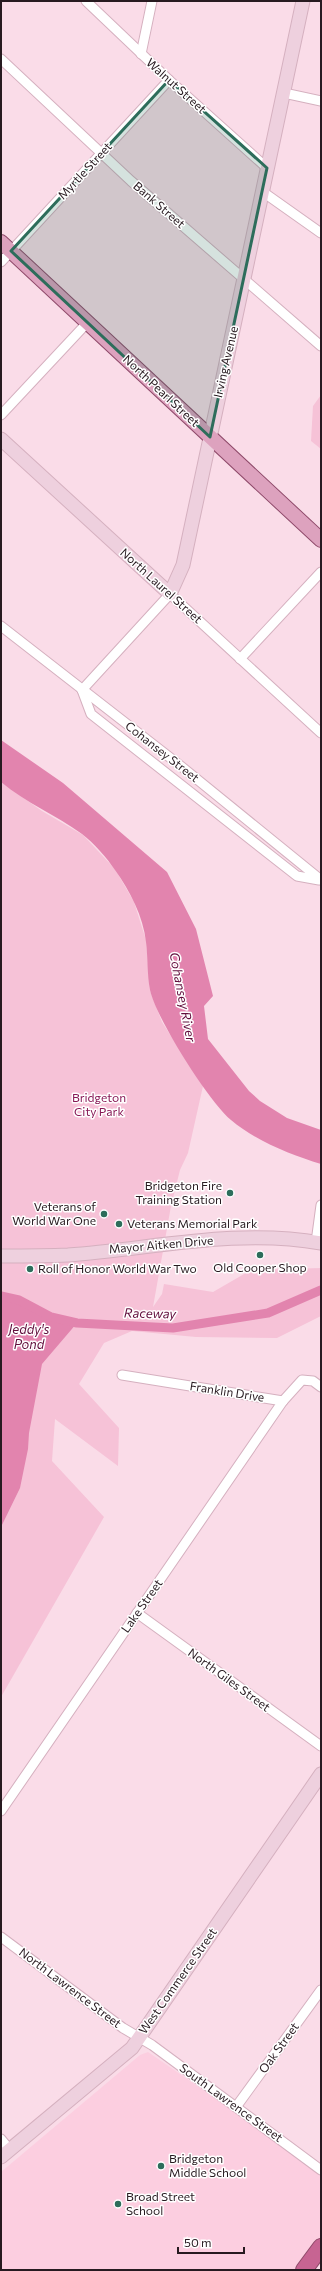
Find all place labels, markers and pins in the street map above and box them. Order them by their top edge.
place label: Bridgeton Fire Training Station [135,1178,222,1206]
marker: Bridgeton Fire Training Station [225,1188,235,1198]
place label: Veterans of World War One [12,1199,96,1227]
marker: Veterans of World War One [99,1209,109,1219]
place label: Veterans Memorial Park [127,1216,258,1230]
marker: Veterans Memorial Park [114,1219,124,1229]
marker: Old Cooper Shop [255,1250,265,1260]
place label: Old Cooper Shop [213,1260,307,1274]
place label: Roll of Honor World War Two [38,1261,197,1275]
marker: Roll of Honor World War Two [25,1264,35,1274]
place label: Bridgeton Middle School [169,2151,246,2179]
marker: Bridgeton Middle School [156,2161,166,2171]
place label: Broad Street School [126,2189,195,2217]
marker: Broad Street School [113,2199,123,2209]

